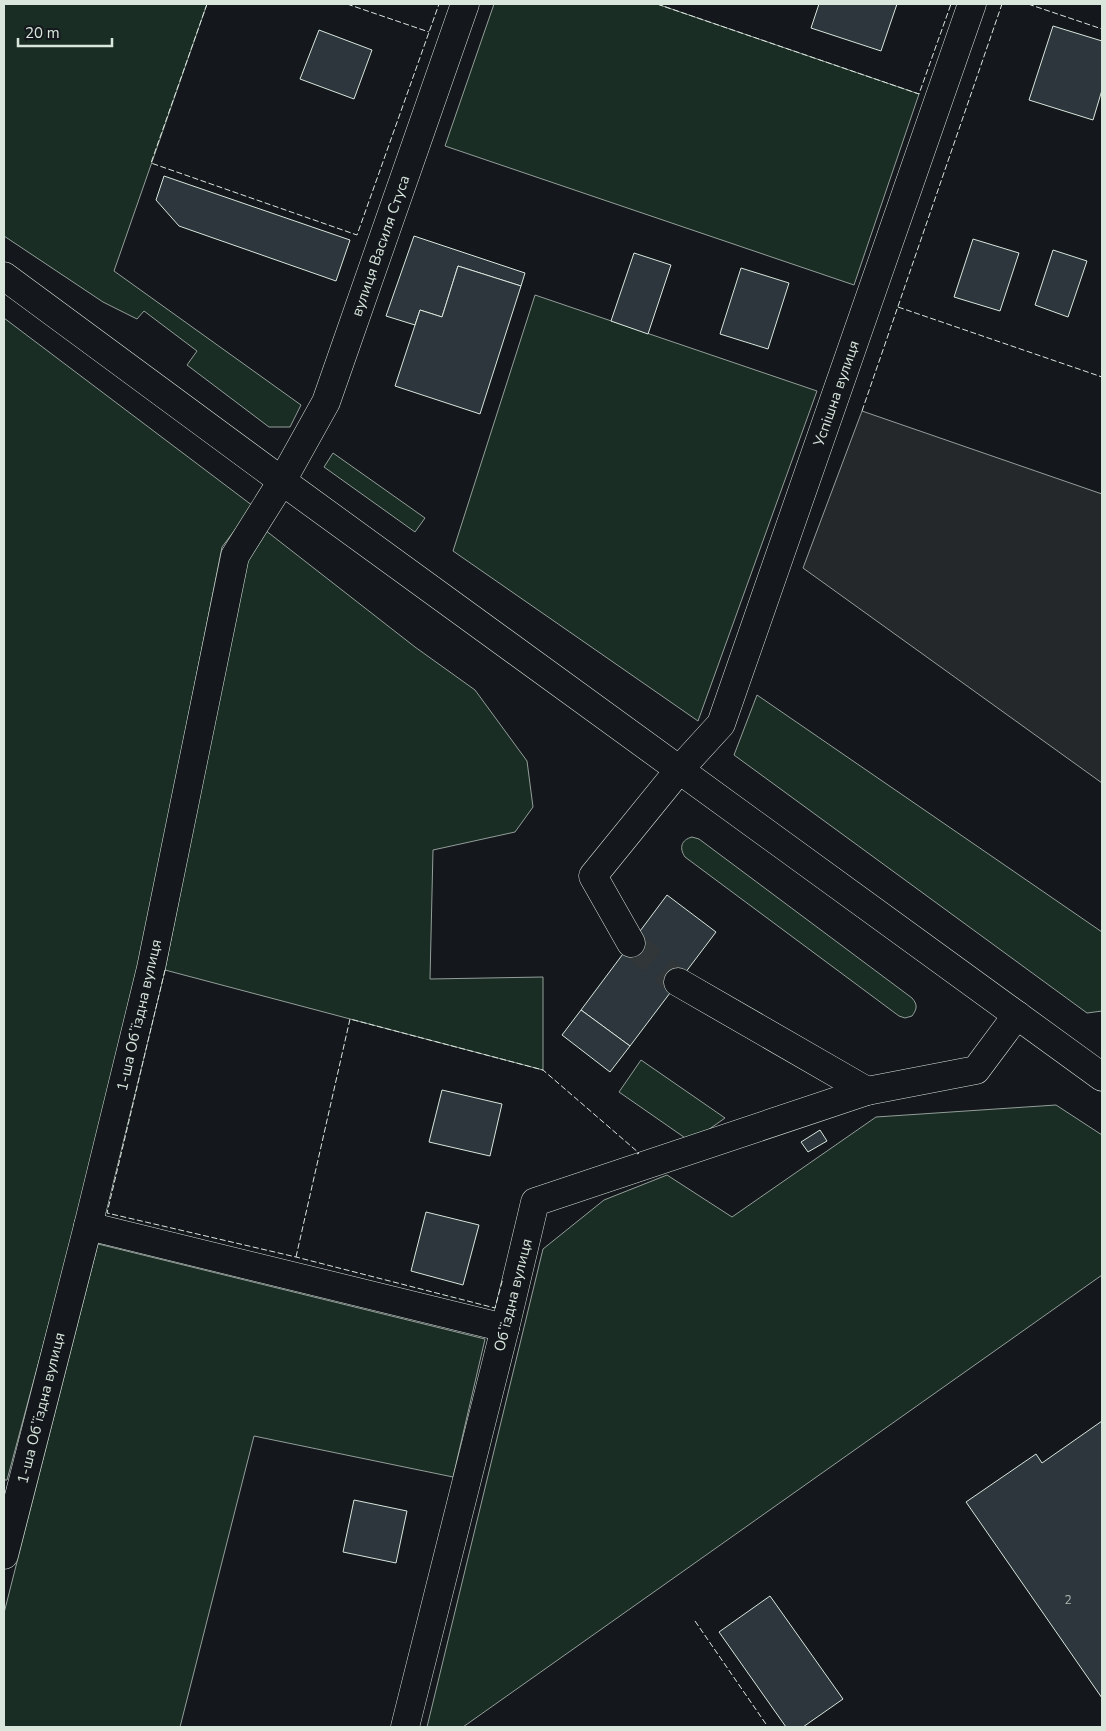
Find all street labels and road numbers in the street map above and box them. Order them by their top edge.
street label: вулиця Василя Стуса [347,172,414,319]
street label: Успішна вулиця [808,338,864,450]
street label: 1-ша Обʼїздна вулиця [112,937,166,1093]
street label: Обʼїздна вулиця [489,1236,537,1354]
street label: 1-ша Обʼїздна вулиця [13,1330,69,1486]

